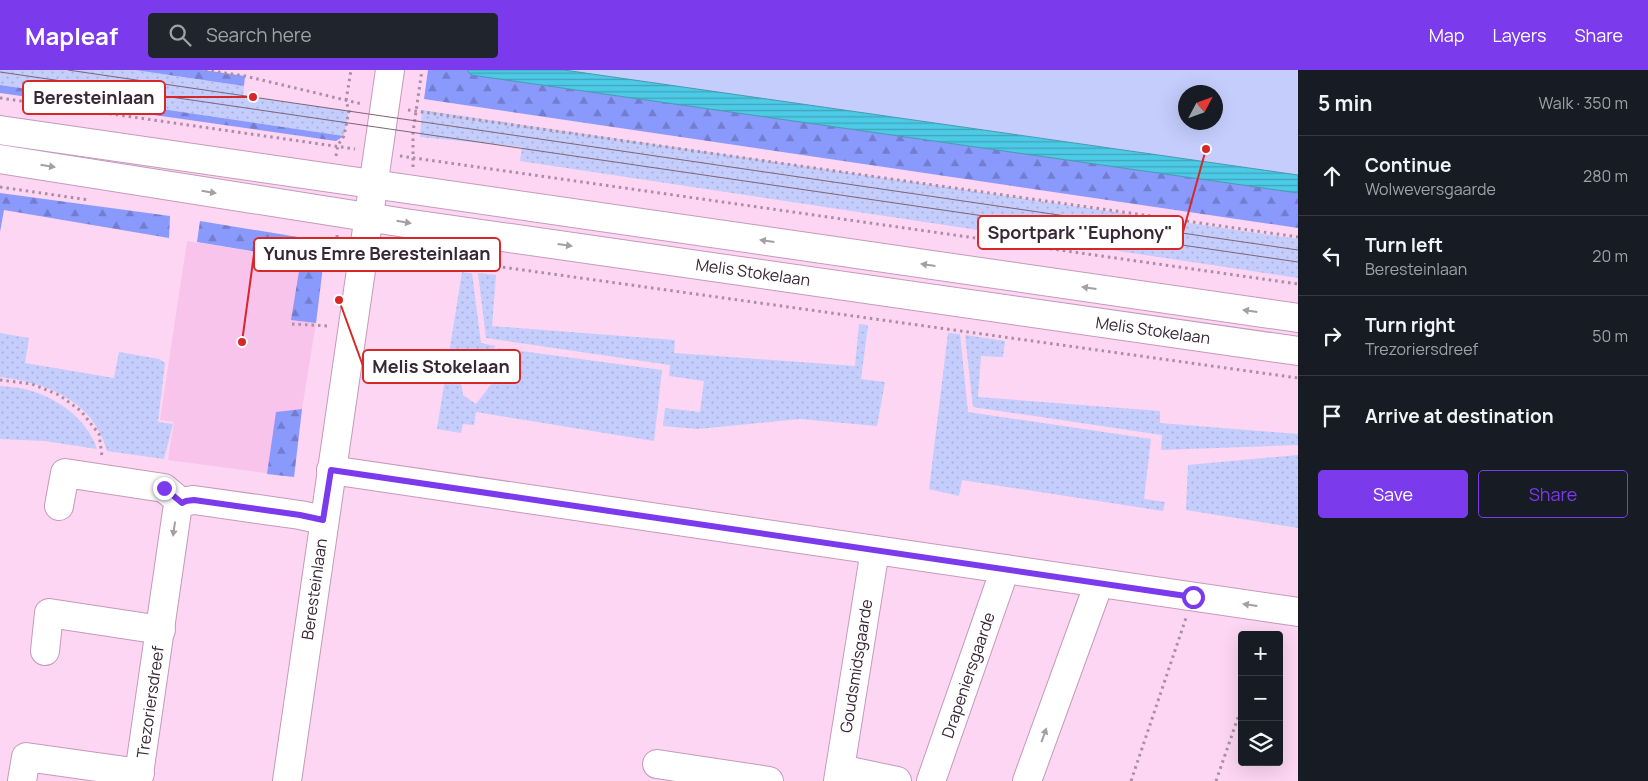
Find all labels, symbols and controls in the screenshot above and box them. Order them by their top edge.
search box [148,13,498,58]
text: Mapleaf [25,19,118,52]
icon: search [166,21,194,49]
text: Search here [206,22,312,48]
text: Map [1429,23,1464,47]
text: Layers [1492,23,1546,47]
text: Share [1574,23,1623,47]
callout: Beresteinlaan [23,81,165,114]
text: Beresteinlaan [33,85,155,109]
north arrow [1178,85,1223,130]
text: 5 min [1318,89,1372,117]
text: Walk · 350 m [1539,92,1628,114]
text: Continue [1365,152,1451,178]
icon: ahead [1318,162,1346,190]
one-way arrow [41,163,57,171]
text: 280 m [1583,165,1628,187]
text: Wolweversgaarde [1365,178,1496,200]
one-way arrow [201,188,217,196]
callout: Sportpark ''Euphony" [978,216,1183,249]
one-way arrow [396,219,412,227]
text: Sportpark ''Euphony" [987,220,1173,244]
text: Turn left [1365,232,1443,258]
one-way arrow [759,237,775,245]
callout: Yunus Emre Beresteinlaan [254,238,500,271]
text: Yunus Emre Beresteinlaan [264,241,490,265]
one-way arrow [557,242,573,250]
icon: left [1318,242,1346,270]
text: 20 m [1592,245,1628,267]
street label: Melis Stokelaan [694,253,812,291]
text: Beresteinlaan [1365,258,1467,280]
one-way arrow [920,260,936,268]
one-way arrow [1081,284,1097,292]
one-way arrow [1241,307,1257,315]
street label: Melis Stokelaan [1094,311,1212,349]
text: Turn right [1365,312,1455,338]
icon: right [1318,322,1346,350]
text: 50 m [1592,325,1628,347]
text: Trezoriersdreef [1365,338,1478,360]
callout: Melis Stokelaan [363,350,520,383]
text: Melis Stokelaan [372,354,510,378]
icon: arrive [1318,402,1346,430]
text: Arrive at destination [1365,403,1554,429]
button: Save [1318,470,1468,518]
button: Share [1478,470,1628,518]
route end [153,477,176,500]
one-way arrow [170,521,178,537]
street label: Beresteinlaan [296,537,332,641]
route start [1182,586,1205,609]
street label: Goudsmidsgaarde [835,598,877,734]
one-way arrow [1241,601,1257,609]
street label: Drapeniersgaarde [936,609,1000,741]
map controls [1238,631,1283,766]
button: + [1238,631,1283,676]
street label: Trezoriersdreef [131,644,169,760]
button: − [1238,676,1283,721]
button: layers [1238,721,1283,766]
one-way arrow [1040,727,1048,742]

